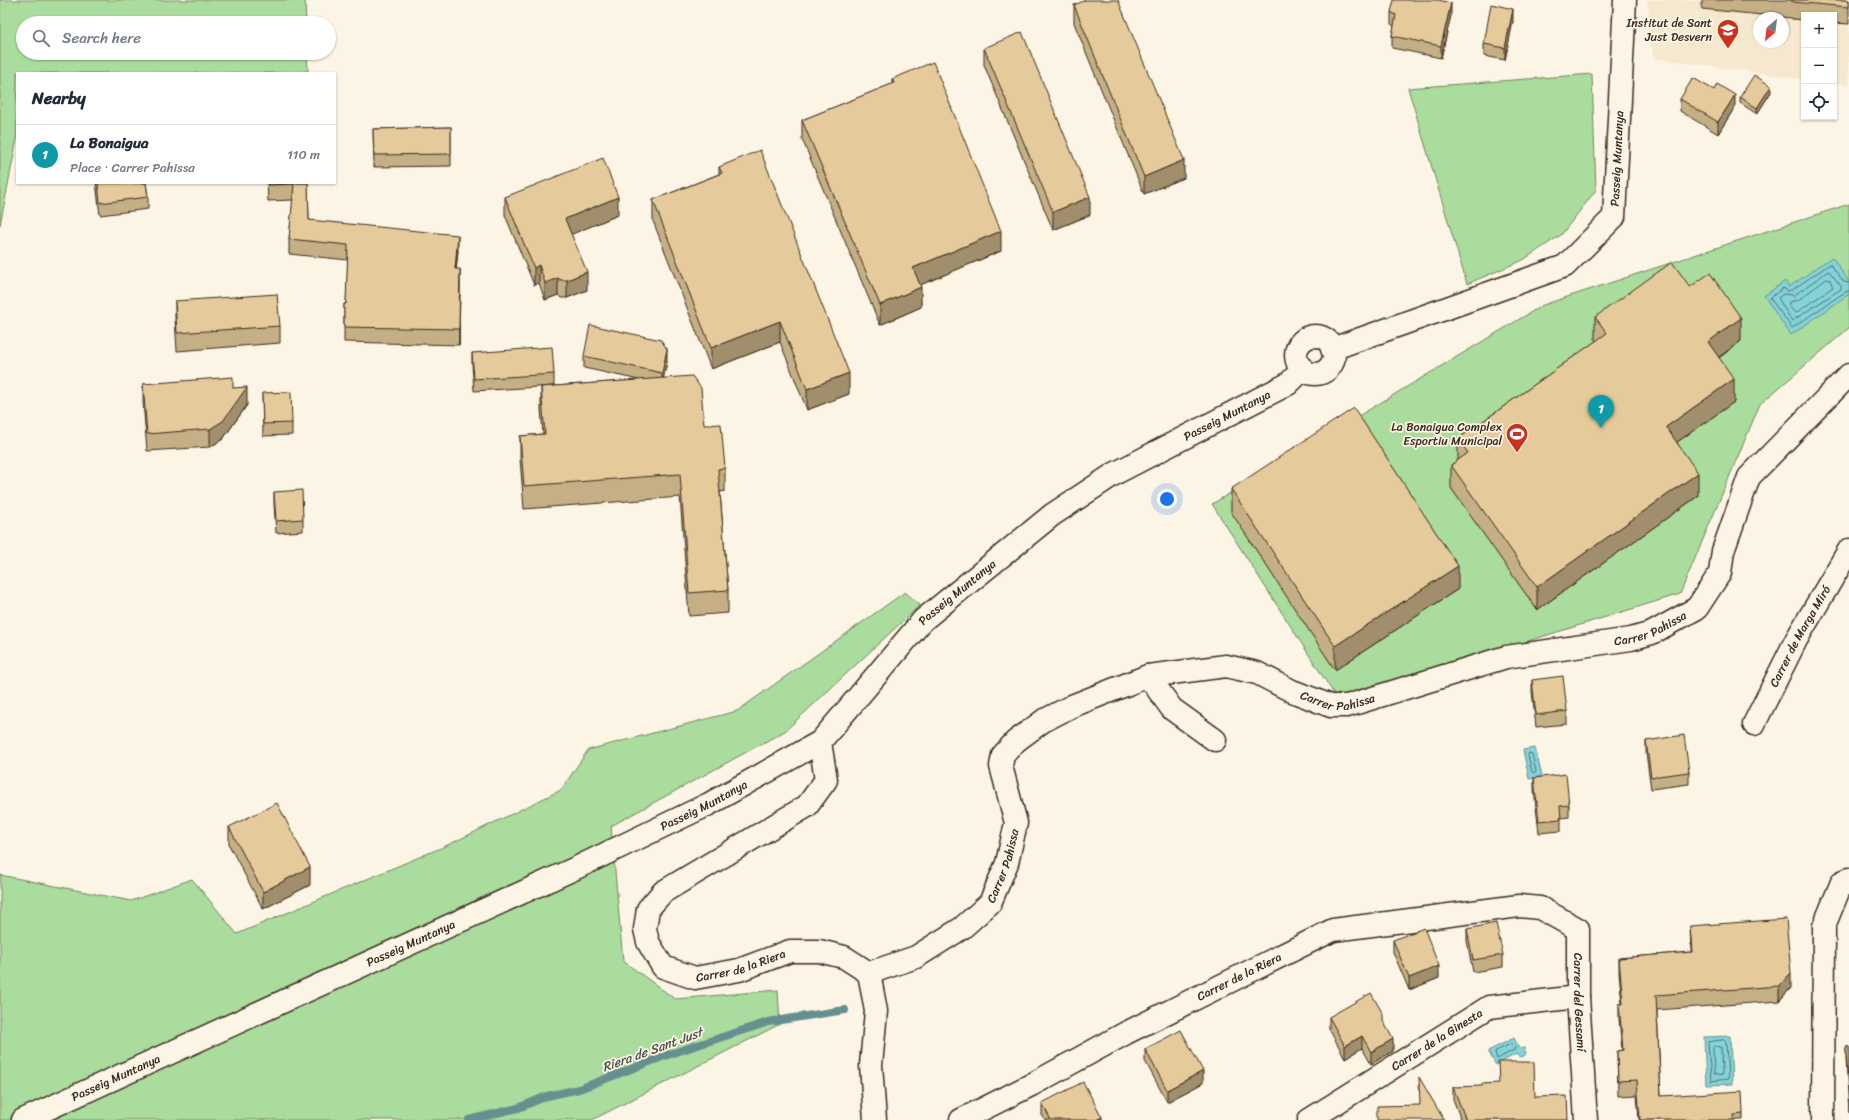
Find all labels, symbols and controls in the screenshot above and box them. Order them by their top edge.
place label: Institut de Sant Just Desvern [1626,12,1712,48]
north arrow [1753,12,1789,48]
map controls [1801,12,1837,120]
button: + [1801,12,1837,48]
search box [16,16,336,60]
school or university icon: Institut de Sant Just Desvern [1715,17,1741,50]
text: Search here [62,25,141,51]
icon: search [30,27,52,49]
button: − [1801,48,1837,84]
text: Nearby [32,83,86,113]
button: locate [1801,84,1837,120]
street label: Passeig Muntanya [1604,110,1630,207]
text: La Bonaigua [70,130,149,156]
text: 1 [42,143,48,166]
text: 110 m [287,143,320,166]
text: Place · Carrer Pahissa [70,156,195,179]
street label: Passeig Muntanya [1179,384,1275,447]
pin: 1 [1588,395,1614,428]
place label: La Bonaigua Complex Esportiu Municipal [1391,416,1503,452]
sports icon: La Bonaigua Complex Esportiu Municipal [1504,421,1530,454]
your location [1157,489,1177,509]
street label: Passeig Muntanya [912,554,1001,630]
street label: Carrer de Marga Miró [1763,580,1837,691]
street label: Carrer Pahissa [1613,604,1692,652]
street label: Carrer Pahissa [1297,684,1379,717]
street label: Passeig Muntanya [656,774,752,837]
street label: Carrer Pahissa [980,826,1026,906]
street label: Passeig Muntanya [362,913,459,973]
street label: Carrer de la Riera [694,943,789,989]
street label: Carrer de la Riera [1193,946,1286,1007]
street label: Carrer del Gessamí [1567,953,1593,1054]
street label: Carrer de la Ginesta [1386,1002,1487,1077]
water label: Riera de Sant Just [599,1020,708,1078]
street label: Passeig Muntanya [68,1048,164,1108]

